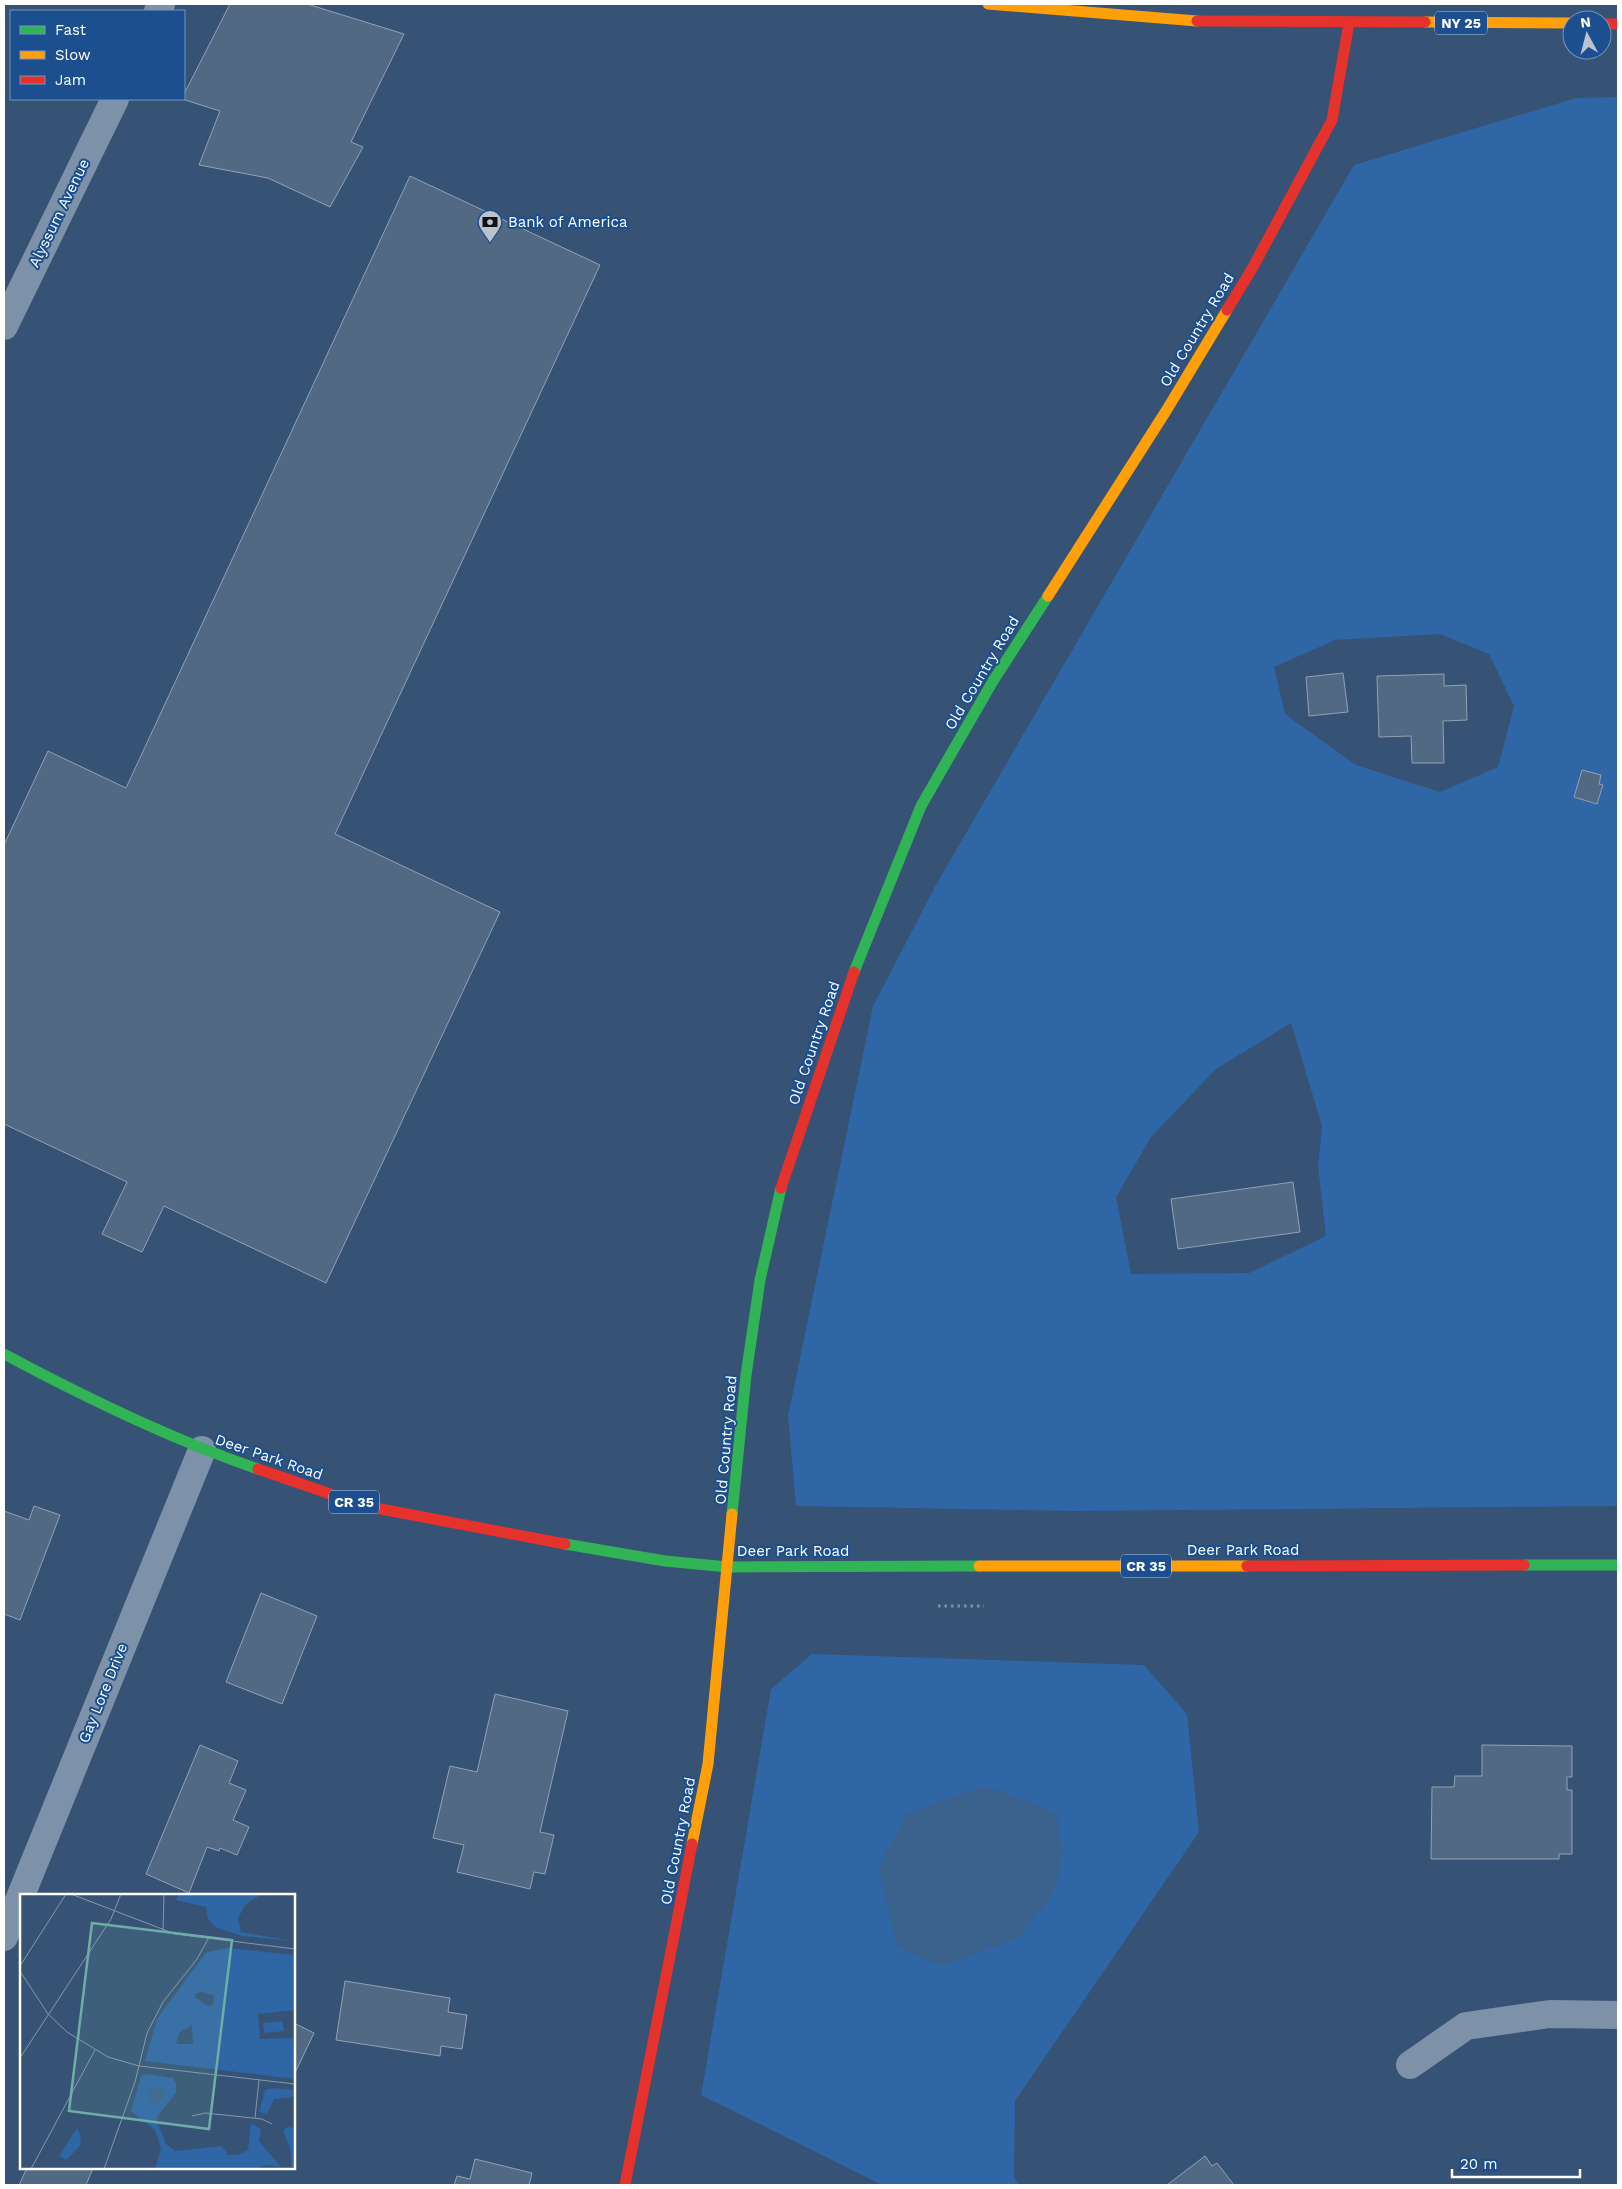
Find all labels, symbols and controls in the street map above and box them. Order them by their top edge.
legend [10,10,185,100]
north arrow [1562,10,1612,60]
road number: NY 25 [1435,12,1487,34]
text: N [1579,14,1592,31]
text: Fast [55,21,87,39]
text: Slow [55,46,91,64]
text: Jam [55,71,86,89]
street label: Alyssum Avenue [25,156,93,270]
bank icon: Bank of America [477,209,503,243]
place label: Bank of America [508,213,628,231]
street label: Old Country Road [1156,270,1238,390]
street label: Old Country Road [941,613,1023,733]
street label: Old Country Road [784,979,844,1107]
street label: Old Country Road [711,1375,741,1505]
street label: Deer Park Road [213,1430,325,1484]
road number: CR 35 [329,1490,379,1514]
street label: Deer Park Road [1187,1541,1299,1559]
street label: Deer Park Road [737,1542,849,1560]
road number: CR 35 [1121,1554,1171,1578]
street label: Gay Lore Drive [75,1640,131,1746]
street label: Old Country Road [657,1776,699,1906]
inset map [20,1894,295,2169]
scale bar [1452,2146,1580,2178]
text: 20 m [1460,2155,1498,2173]

